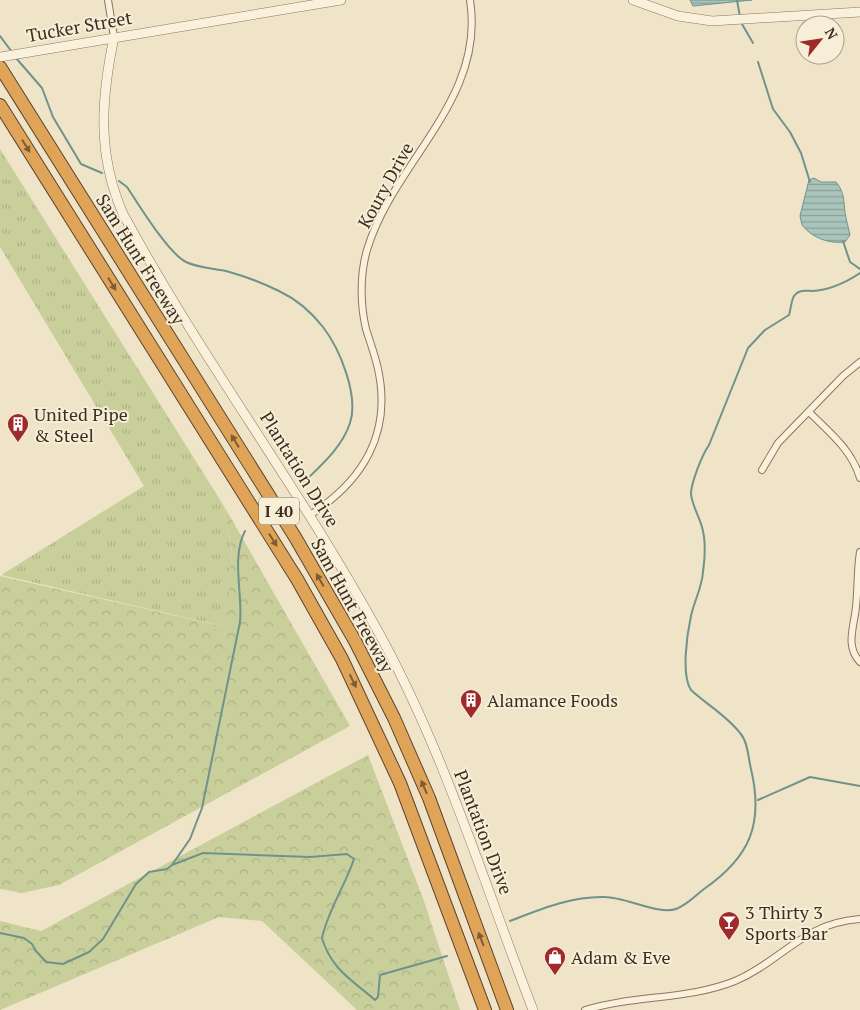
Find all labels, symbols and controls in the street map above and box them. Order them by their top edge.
street label: Tucker Street [24,5,134,47]
north arrow [795,15,845,65]
text: N [821,24,843,43]
street label: Koury Drive [352,138,418,232]
one-way arrow [21,139,31,153]
street label: Sam Hunt Freeway [91,189,191,330]
one-way arrow [107,277,117,290]
place label: United Pipe & Steel [34,402,128,447]
street label: Plantation Drive [255,407,345,531]
building icon: United Pipe & Steel [6,412,30,443]
one-way arrow [230,434,240,448]
road number: I 40 [259,498,299,524]
one-way arrow [268,533,277,547]
street label: Sam Hunt Freeway [306,534,400,677]
one-way arrow [316,572,324,587]
one-way arrow [349,674,357,688]
building icon: Alamance Foods [459,688,483,719]
place label: Alamance Foods [487,688,618,712]
street label: Plantation Drive [449,766,519,898]
one-way arrow [420,780,428,794]
place label: 3 Thirty 3 Sports Bar [745,900,828,945]
bar icon: 3 Thirty 3 Sports Bar [717,910,741,941]
one-way arrow [477,931,485,946]
shop icon: Adam & Eve [543,945,567,976]
place label: Adam & Eve [571,945,671,969]

